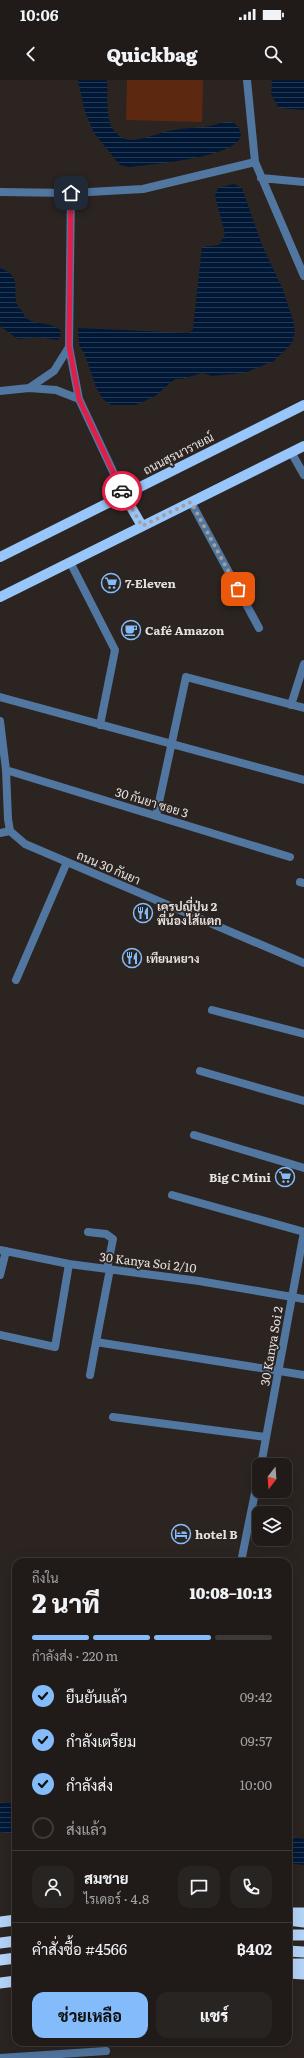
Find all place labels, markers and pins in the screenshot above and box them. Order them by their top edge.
pin [54,176,88,210]
supermarket icon: 7-Eleven [100,572,122,594]
pin [221,572,255,606]
place label: 7-Eleven [125,574,177,592]
cafe icon: Café Amazon [120,619,142,641]
place label: Café Amazon [145,621,225,639]
place label: เครปญี่ปุ่น 2 พี่น้องไส้แตก [157,896,221,929]
restaurant icon: เครปญี่ปุ่น 2 พี่น้องไส้แตก [132,902,154,924]
restaurant icon: เทียนหยาง [121,947,143,969]
place label: เทียนหยาง [146,949,200,967]
supermarket icon: Big C Mini [274,1166,296,1188]
place label: Big C Mini [209,1168,272,1186]
hotel icon: hotel B [170,1523,192,1545]
place label: hotel B [195,1525,237,1543]

